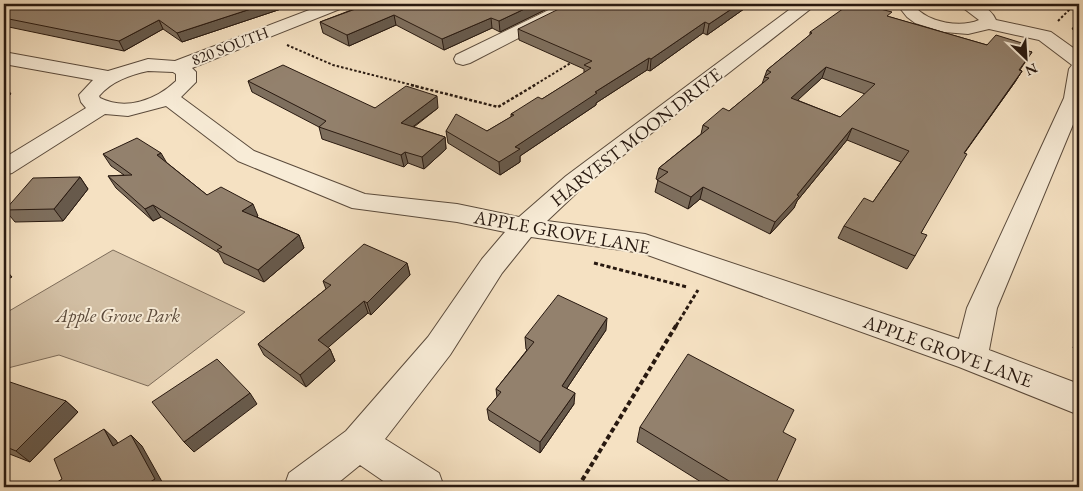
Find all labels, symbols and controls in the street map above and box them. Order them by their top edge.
street label: 820 SOUTH [188,22,272,70]
north arrow [1000,32,1050,82]
text: N [1022,59,1040,81]
street label: HARVEST MOON DRIVE [545,62,727,212]
street label: APPLE GROVE LANE [471,204,652,260]
park label: Apple Grove Park [54,303,181,328]
street label: APPLE GROVE LANE [859,308,1036,393]

